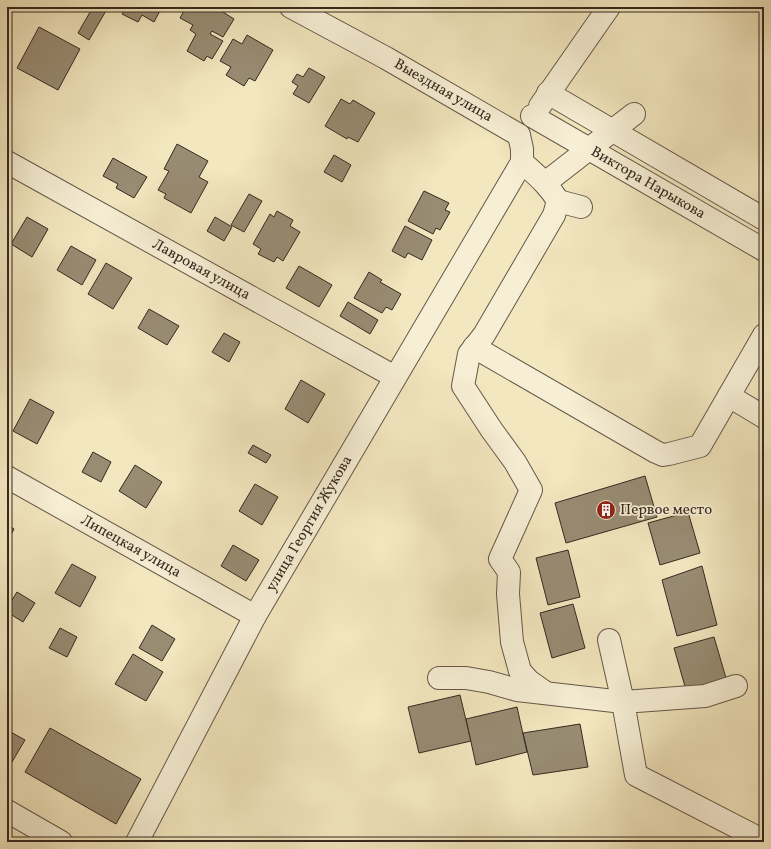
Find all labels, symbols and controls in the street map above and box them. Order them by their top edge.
street label: Выездная улица [390,54,496,128]
street label: Виктора Нарыкова [587,142,709,224]
street label: Лавровая улица [148,234,254,305]
street label: улица Георгия Жукова [261,452,358,596]
building icon: Первое место [595,499,617,521]
place label: Первое место [620,500,712,521]
street label: Липецкая улица [77,510,185,583]

